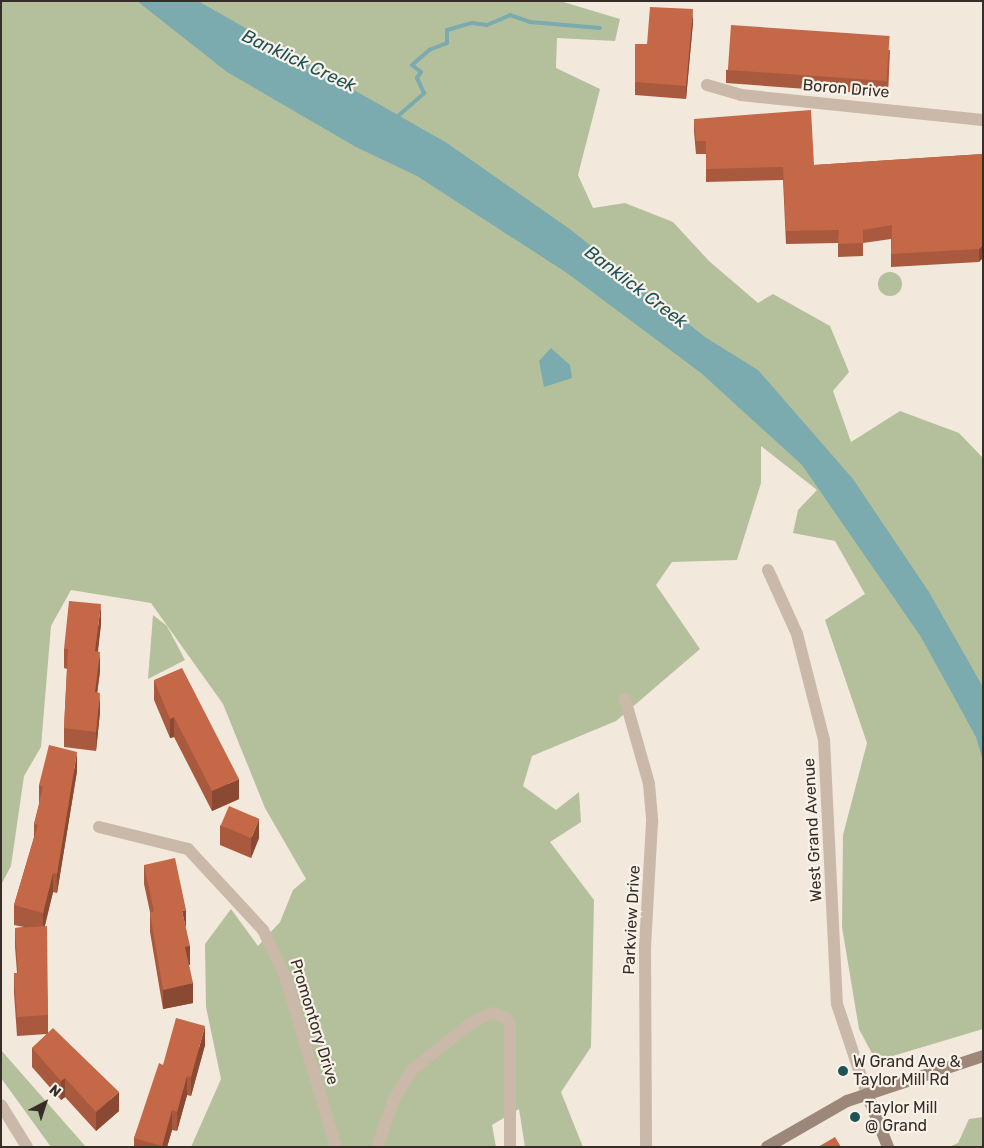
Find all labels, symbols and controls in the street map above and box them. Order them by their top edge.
water label: Banklick Creek [239,25,359,97]
street label: Boron Drive [802,76,890,102]
water label: Banklick Creek [580,241,692,333]
street label: West Grand Avenue [800,757,826,903]
street label: Parkview Drive [620,865,644,975]
street label: Promontory Drive [286,956,342,1088]
place label: W Grand Ave & Taylor Mill Rd [853,1052,961,1090]
marker: W Grand Ave & Taylor Mill Rd [837,1065,849,1077]
north arrow [20,1078,70,1128]
text: N [46,1081,64,1101]
place label: Taylor Mill @ Grand [865,1098,938,1136]
marker: Taylor Mill @ Grand [849,1111,861,1123]

